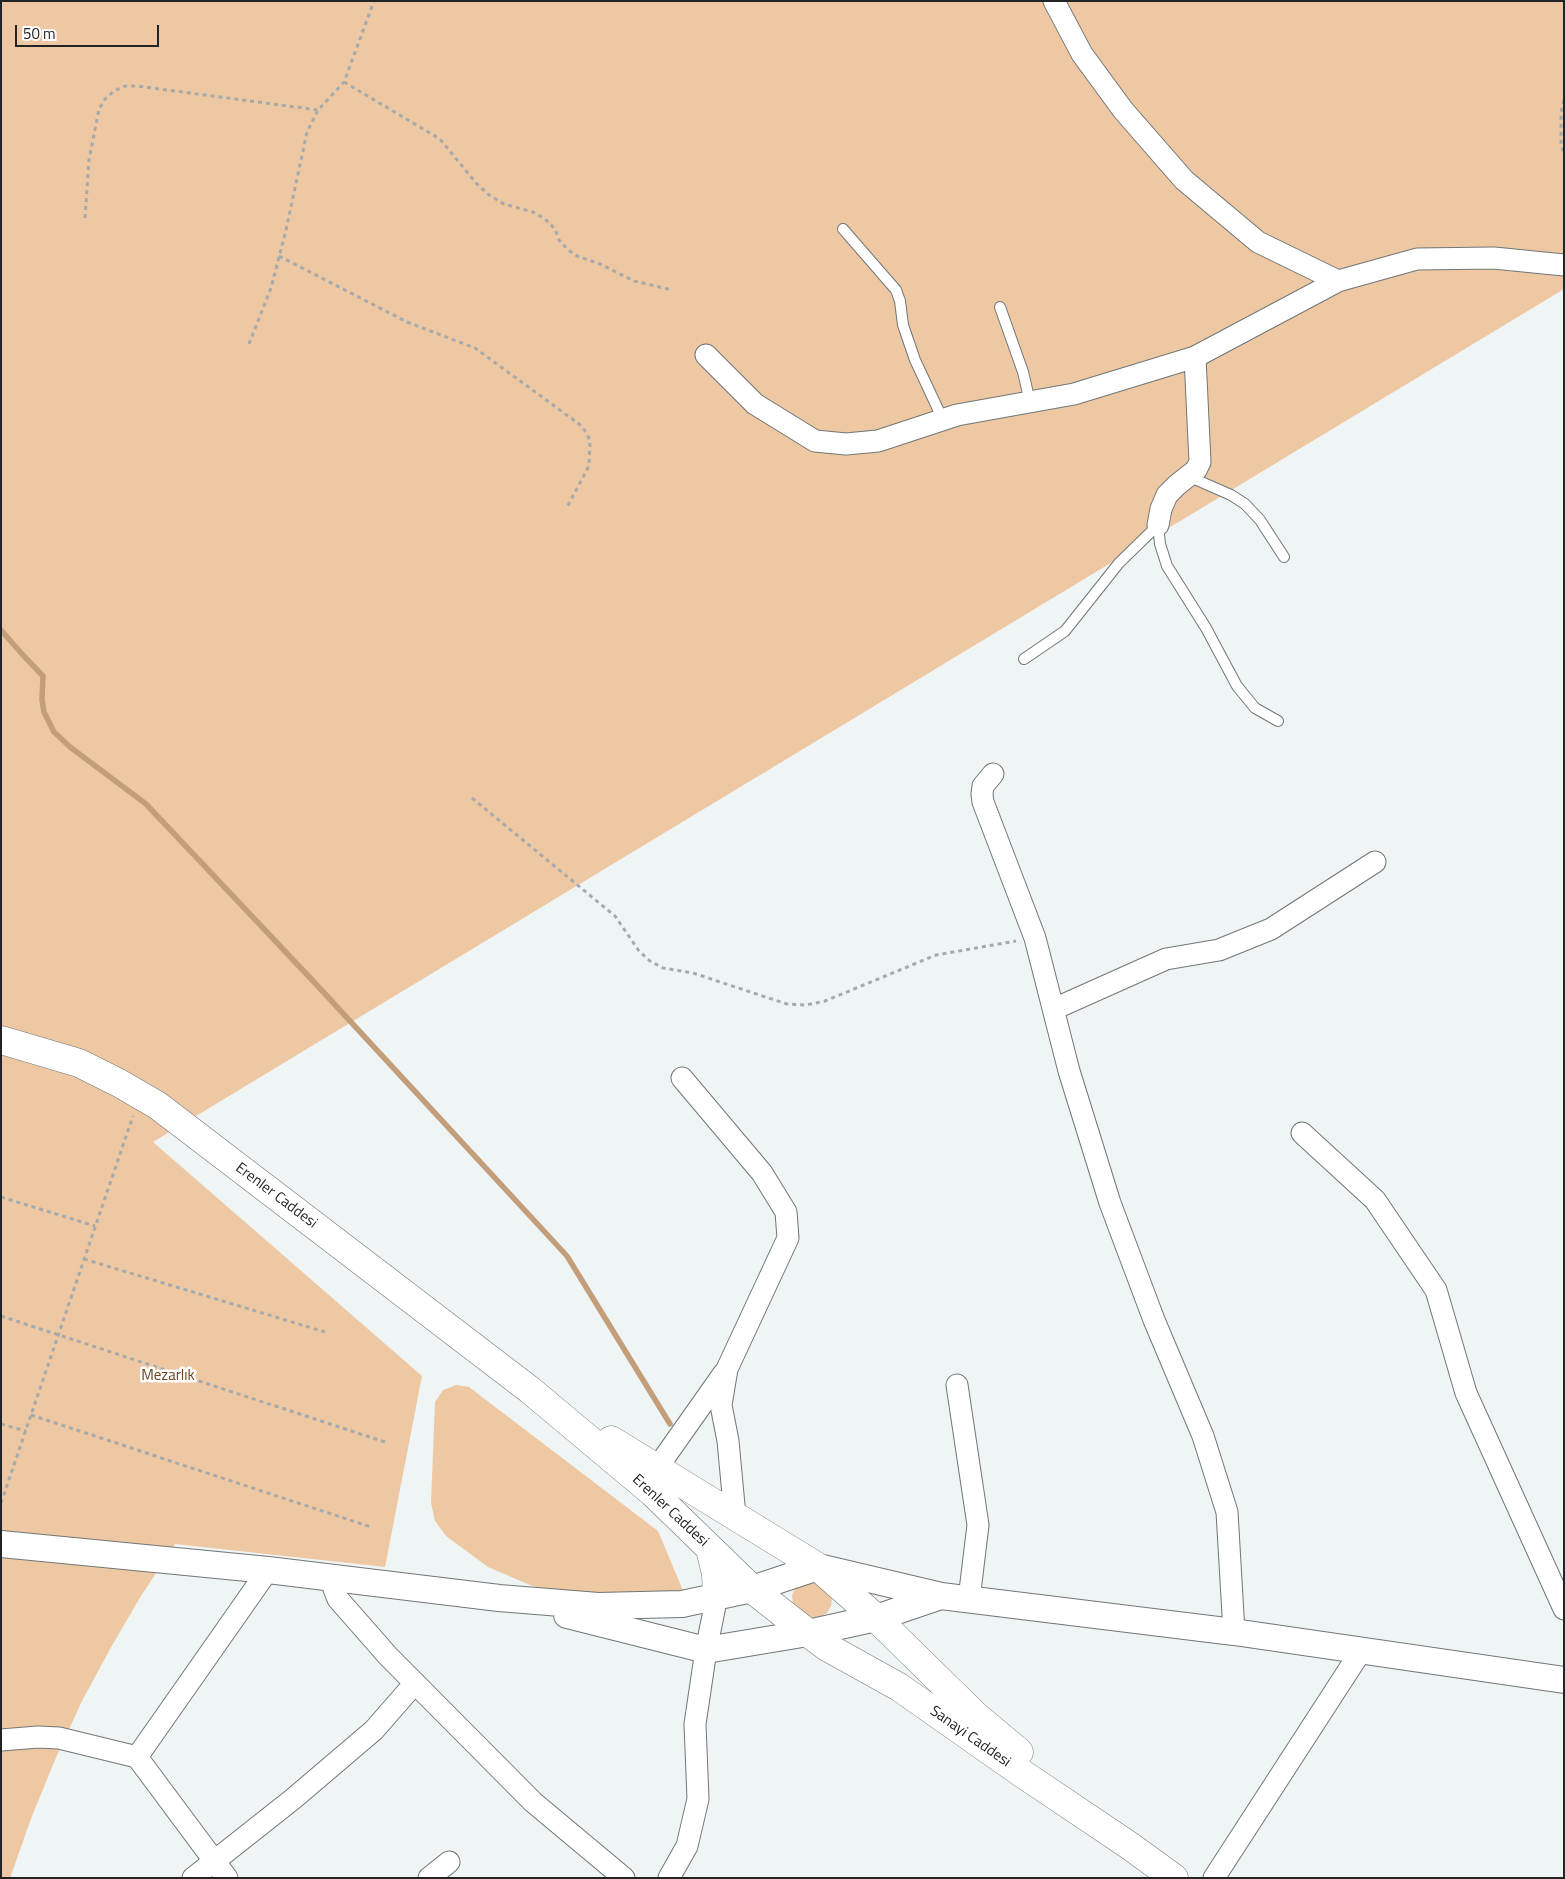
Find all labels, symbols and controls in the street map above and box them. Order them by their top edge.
scale bar [18,15,161,47]
text: 50 m [23,22,56,45]
street label: Erenler Caddesi [232,1159,320,1233]
park label: Mezarlık [141,1367,195,1385]
street label: Erenler Caddesi [628,1471,712,1551]
street label: Sanayi Caddesi [926,1703,1014,1771]

